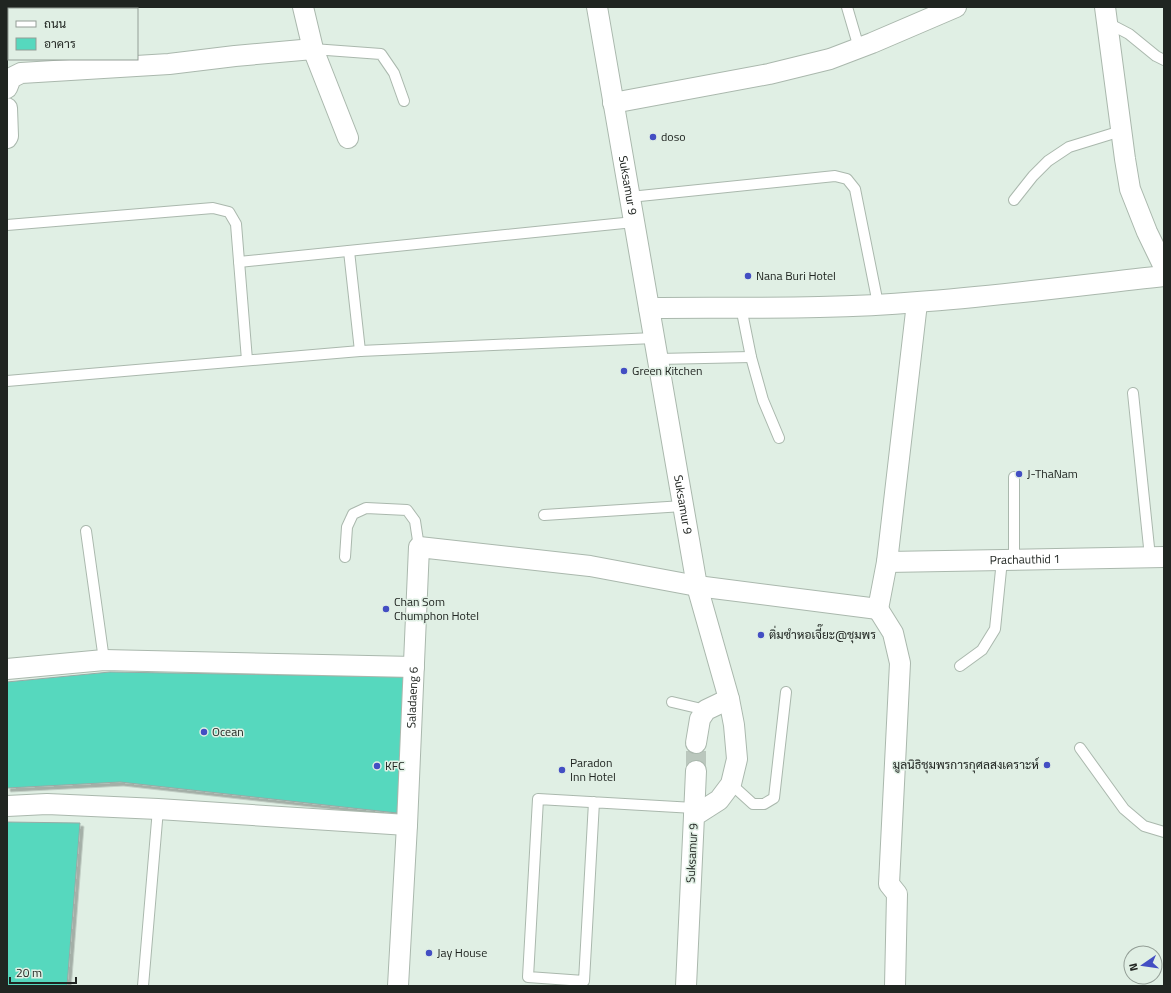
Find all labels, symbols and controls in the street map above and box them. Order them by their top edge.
legend [8,8,138,60]
text: ถนน [44,14,67,33]
text: อาคาร [44,34,76,53]
place label: doso [661,127,686,146]
marker: doso [648,132,658,142]
street label: Suksamur 9 [614,154,643,217]
place label: Nana Buri Hotel [756,266,836,285]
marker: Nana Buri Hotel [743,271,753,281]
place label: Green Kitchen [632,361,702,380]
marker: Green Kitchen [619,366,629,376]
place label: J-ThaNam [1027,464,1078,483]
marker: J-ThaNam [1014,469,1024,479]
street label: Suksamur 9 [669,473,698,536]
street label: Prachauthid 1 [990,549,1060,569]
place label: Chan Som Chumphon Hotel [394,592,479,625]
marker: Chan Som Chumphon Hotel [381,604,391,614]
place label: ติ่มซำหอเจี๊ยะ@ชุมพร [769,624,876,644]
marker: ติ่มซำหอเจี๊ยะ@ชุมพร [756,630,766,640]
street label: Saladaeng 6 [401,666,423,729]
place label: Ocean [212,722,244,741]
marker: Ocean [199,727,209,737]
place label: Paradon Inn Hotel [570,753,616,786]
place label: มูลนิธิชุมพรการกุศลสงเคราะห์ [893,755,1039,774]
place label: KFC [385,756,405,775]
marker: มูลนิธิชุมพรการกุศลสงเคราะห์ [1042,760,1052,770]
marker: KFC [372,761,382,771]
marker: Paradon Inn Hotel [557,765,567,775]
street label: Suksamur 9 [680,822,703,884]
place label: Jay House [437,943,487,962]
north arrow [1123,945,1163,985]
marker: Jay House [424,948,434,958]
scale bar [10,959,76,985]
text: N [1125,962,1142,973]
text: 20 m [16,963,42,982]

